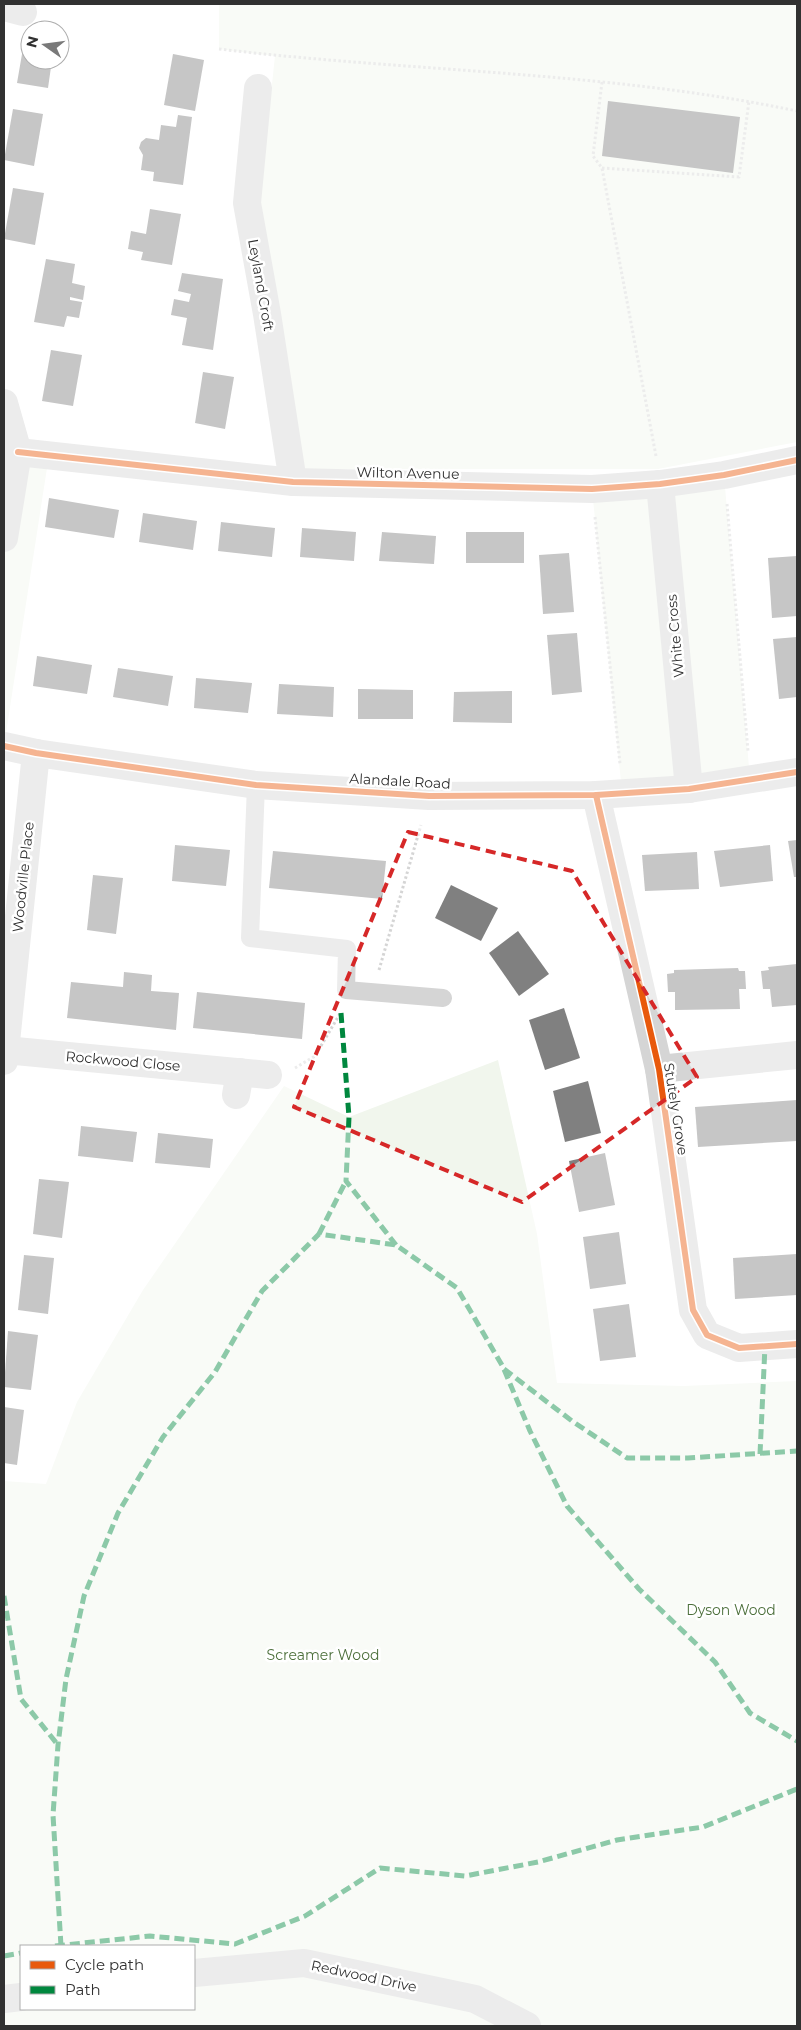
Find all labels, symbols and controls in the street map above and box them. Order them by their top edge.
north arrow [20,20,70,70]
text: N [22,34,42,50]
street label: Leyland Croft [244,237,278,333]
street label: Wilton Avenue [356,463,460,483]
street label: White Cross [662,593,688,679]
street label: Alandale Road [349,769,451,793]
street label: Woodville Place [8,821,38,933]
street label: Rockwood Close [65,1047,181,1075]
street label: Stutely Grove [660,1062,692,1156]
park label: Dyson Wood [686,1601,776,1619]
park label: Screamer Wood [267,1646,379,1664]
legend [20,1945,195,2010]
text: Cycle path [65,1955,144,1974]
street label: Redwood Drive [310,1956,418,1996]
text: Path [65,1980,101,1999]

